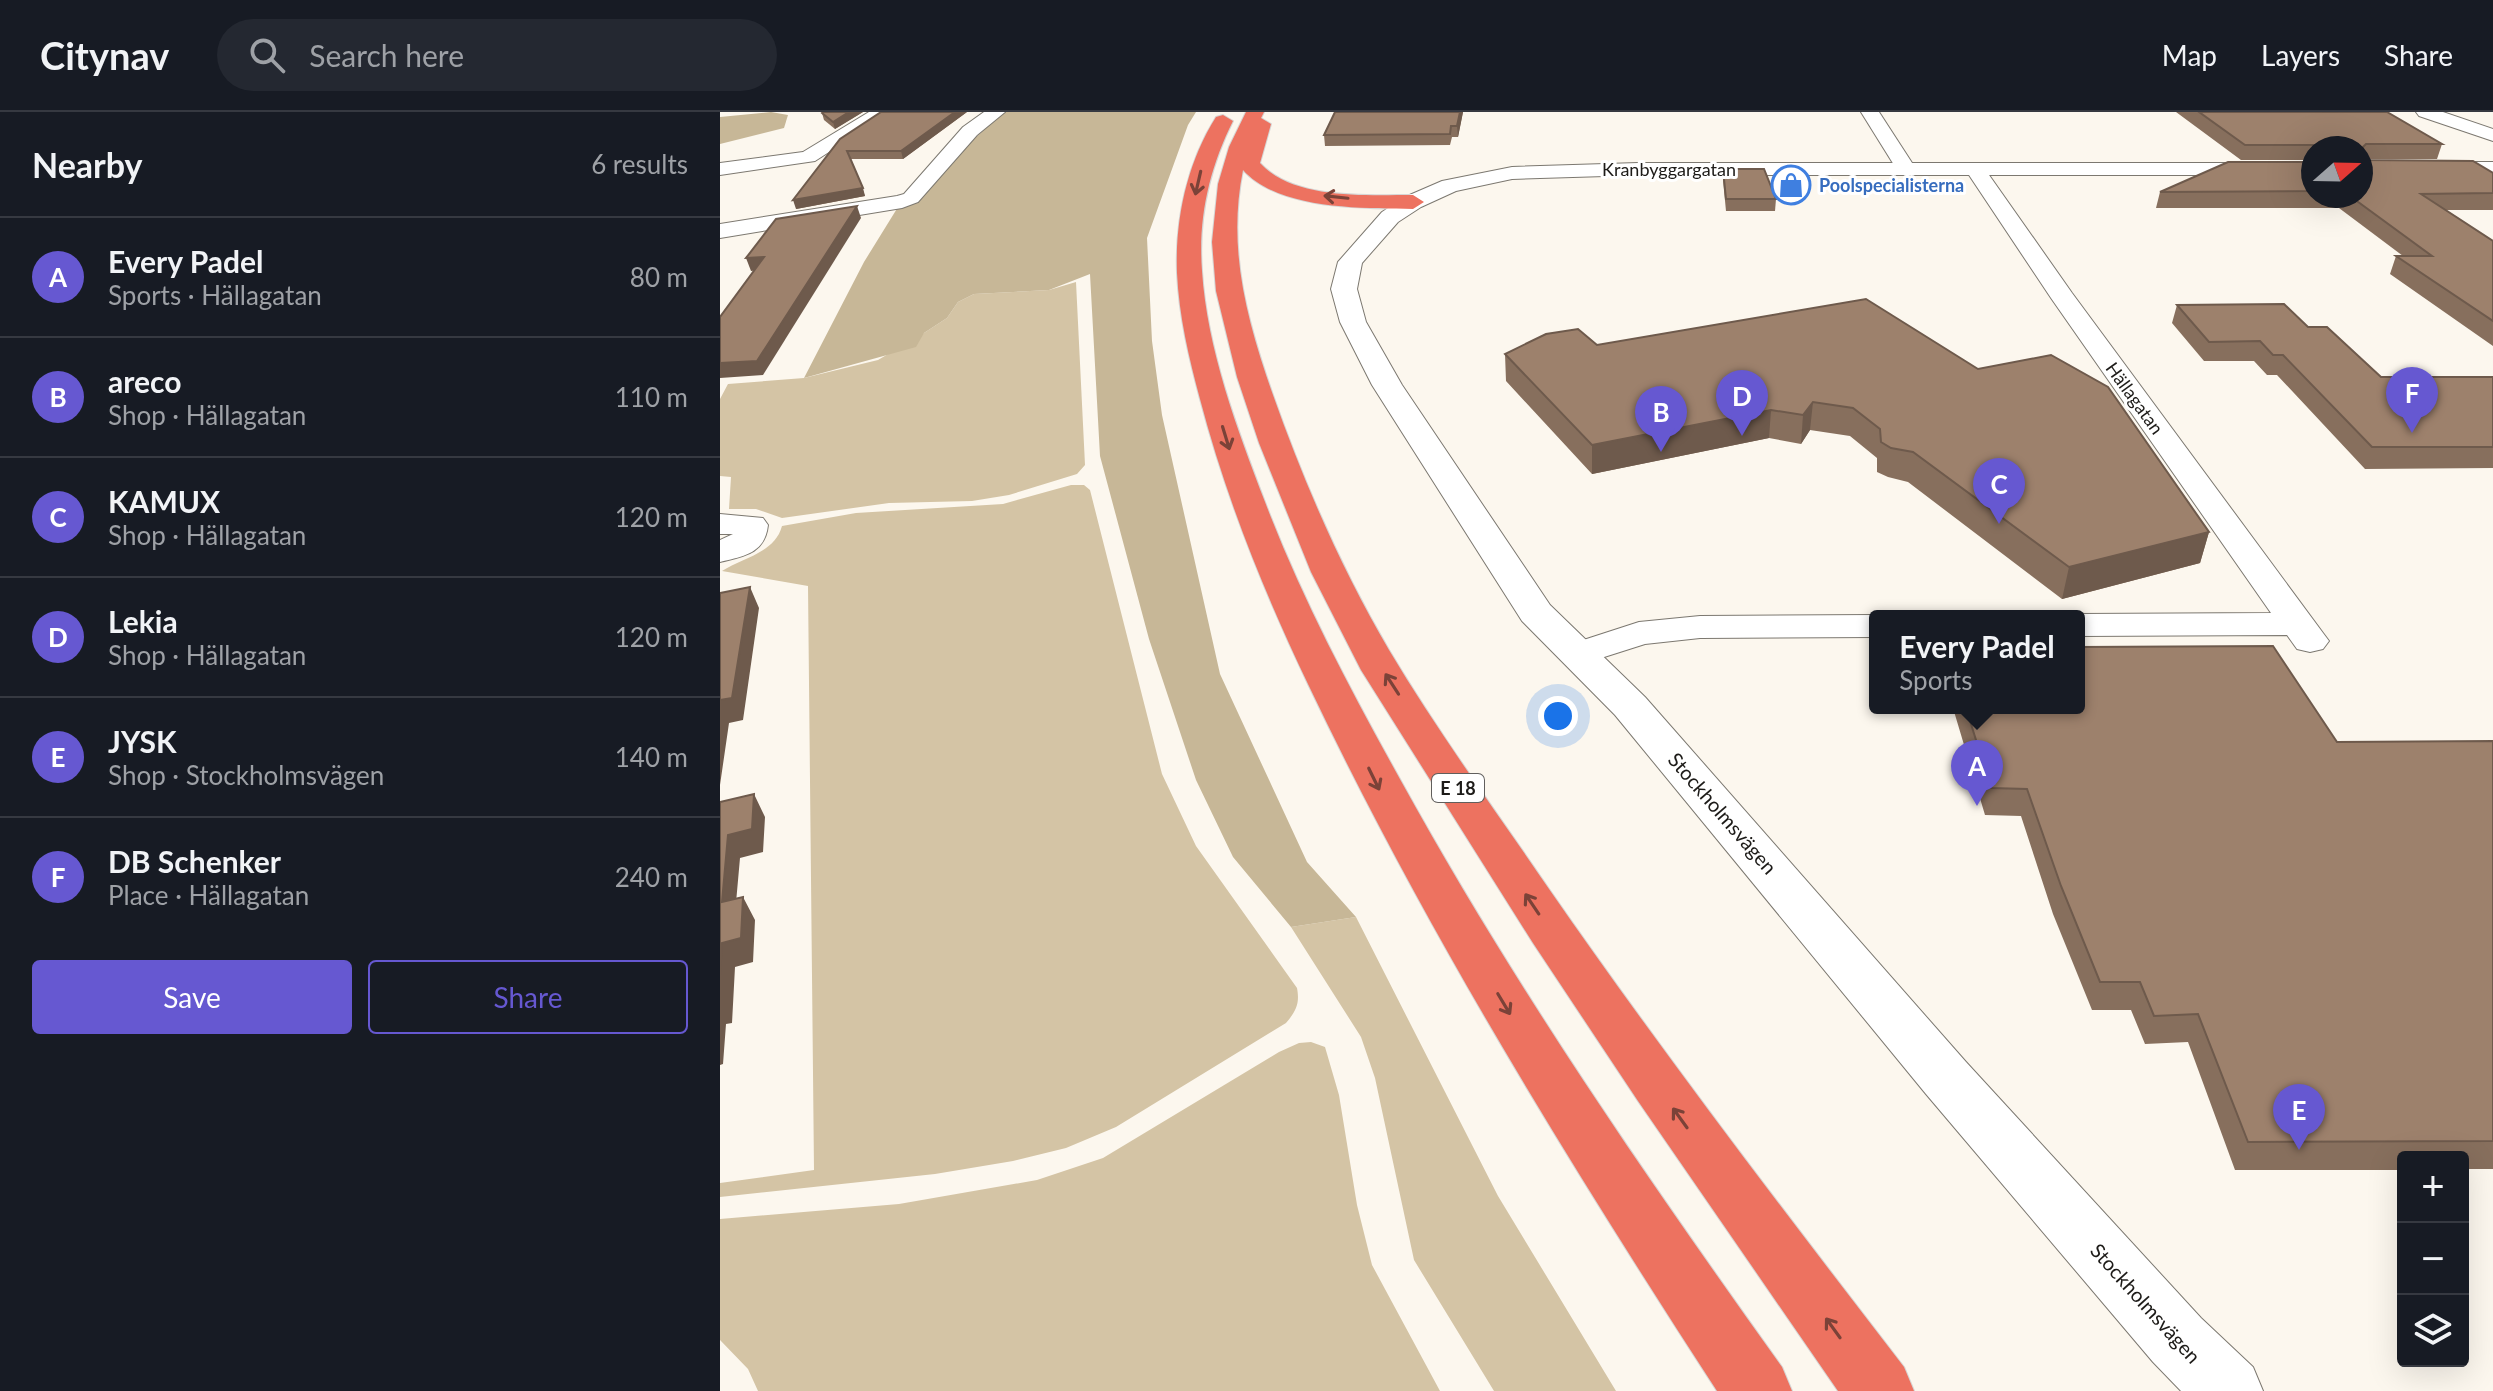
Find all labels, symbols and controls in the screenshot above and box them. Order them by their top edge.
search box [217,19,777,91]
text: Citynav [40,32,169,78]
icon: search [245,33,289,77]
text: Search here [309,37,464,73]
text: Map [2162,38,2217,72]
text: Layers [2261,38,2340,72]
text: Share [2384,38,2453,72]
north arrow [2301,136,2373,208]
text: Nearby [32,144,143,185]
text: 6 results [591,148,688,180]
street label: Kranbyggargatan [1602,158,1736,180]
shop icon: Poolspecialisterna [1770,164,1812,206]
one-way arrow [1190,170,1205,196]
place label: Poolspecialisterna [1819,174,1964,196]
one-way arrow [1323,189,1350,204]
text: Every Padel [108,243,264,279]
text: A [49,261,67,293]
text: 80 m [630,261,688,293]
text: Sports · Hällagatan [108,279,322,311]
street label: Hällagatan [2102,358,2168,438]
text: areco [108,363,181,399]
pin: F [2386,367,2438,433]
pin: D [1716,370,1768,436]
text: B [49,381,67,413]
text: 110 m [615,381,688,413]
pin: B [1635,386,1687,452]
text: Shop · Hällagatan [108,399,306,431]
one-way arrow [1219,425,1234,451]
pin: C [1973,458,2025,524]
text: KAMUX [108,483,220,519]
text: C [49,501,67,533]
text: 120 m [615,501,688,533]
text: Shop · Hällagatan [108,519,306,551]
text: Lekia [108,603,178,639]
popup [1869,610,2085,714]
text: D [48,621,68,653]
text: 120 m [615,621,688,653]
text: Every Padel [1899,628,2055,664]
text: Shop · Hällagatan [108,639,306,671]
text: Sports [1899,664,1972,696]
one-way arrow [1384,674,1401,696]
your location [1538,696,1578,736]
text: JYSK [108,723,177,759]
pin: A [1951,740,2003,806]
text: E [51,741,65,773]
text: 140 m [615,741,688,773]
street label: Stockholmsvägen [1664,747,1782,879]
text: Shop · Stockholmsvägen [108,759,384,791]
one-way arrow [1367,766,1383,790]
road number: E 18 [1432,774,1484,802]
text: DB Schenker [108,843,281,879]
text: F [51,861,65,893]
text: 240 m [615,861,688,893]
text: Place · Hällagatan [108,879,309,911]
one-way arrow [1523,893,1539,916]
button: Save [32,960,352,1034]
button: Share [368,960,688,1034]
one-way arrow [1497,992,1513,1015]
pin: E [2273,1084,2325,1150]
one-way arrow [1671,1107,1688,1129]
map controls [2397,1151,2469,1367]
button: + [2397,1151,2469,1223]
button: − [2397,1223,2469,1295]
street label: Stockholmsvägen [2086,1238,2206,1368]
button: layers [2397,1295,2469,1367]
one-way arrow [1825,1318,1842,1339]

